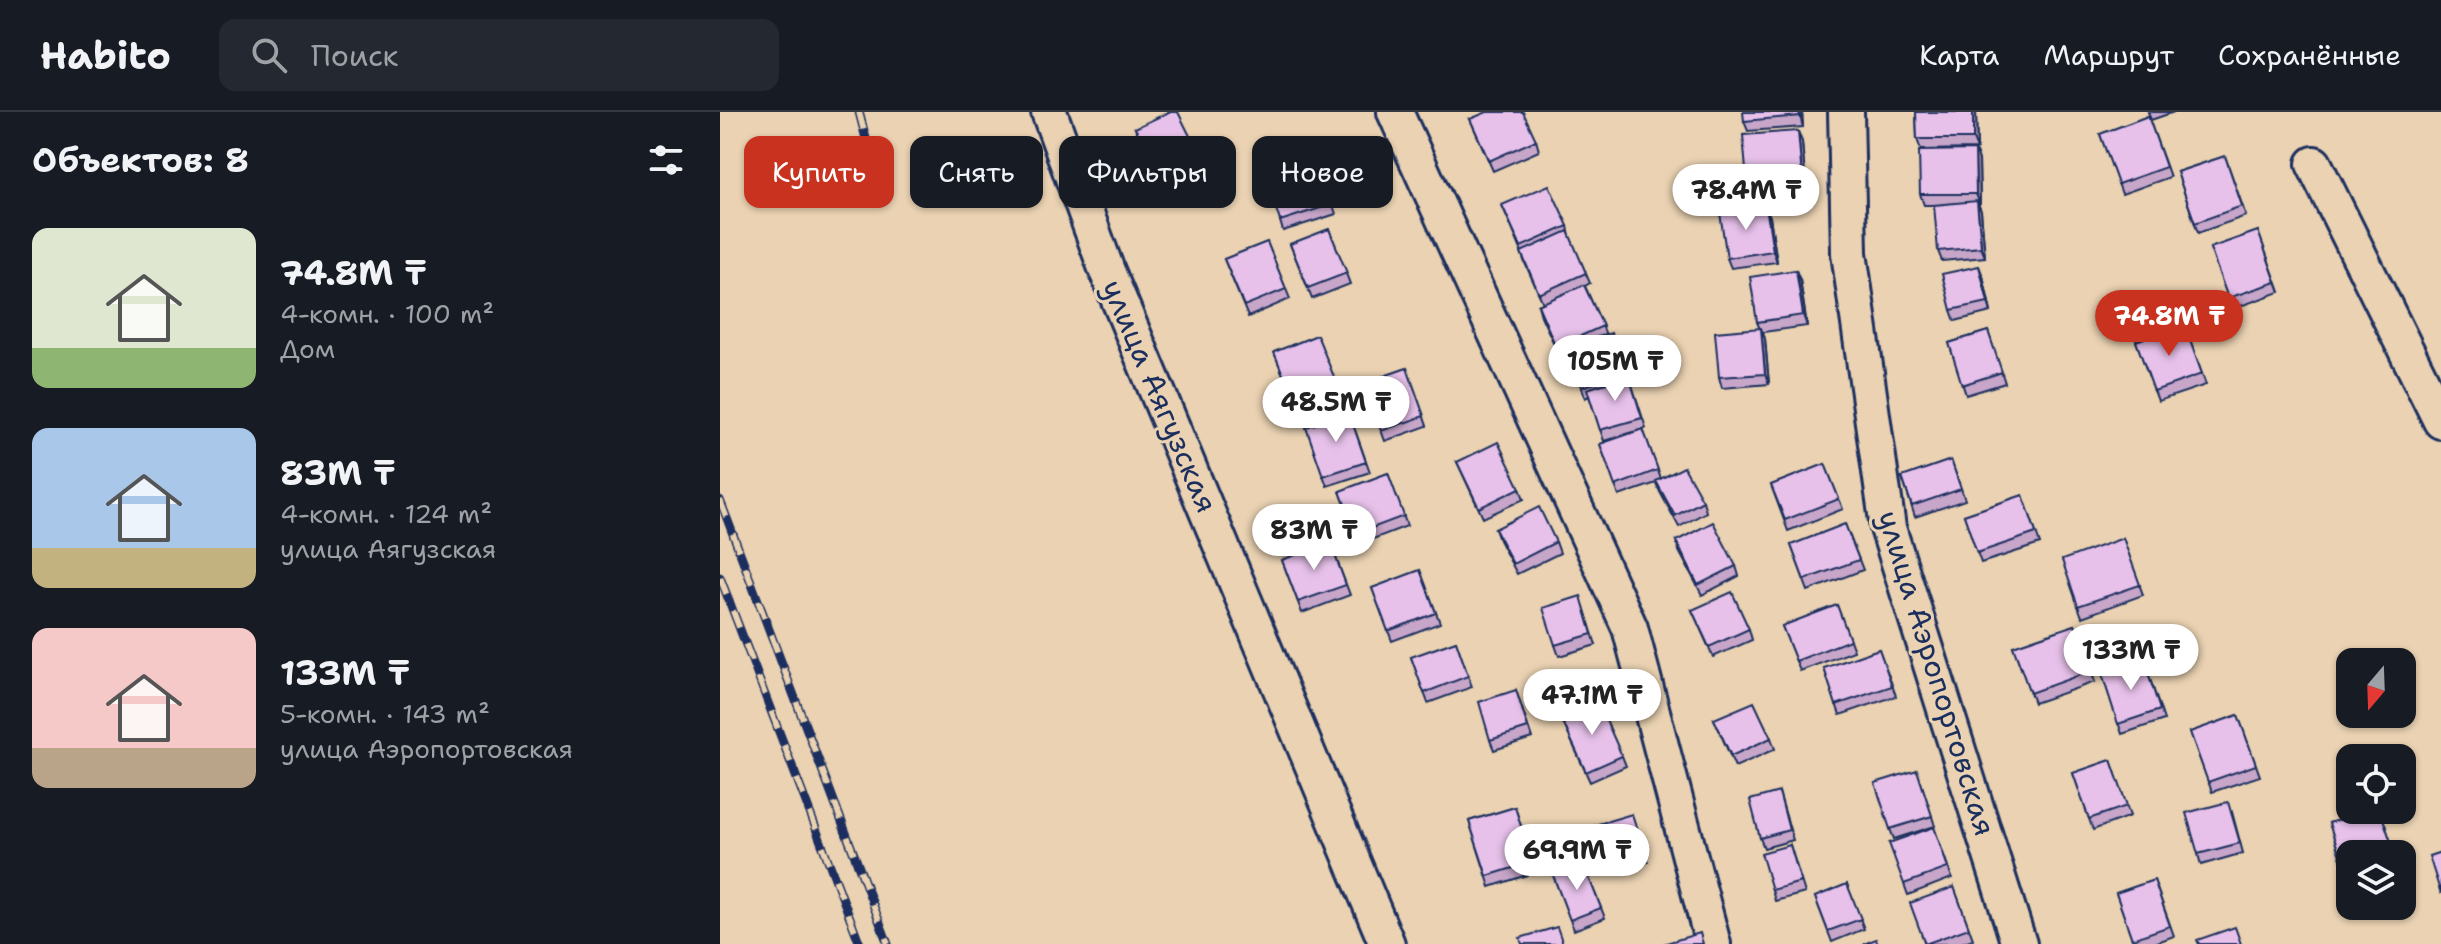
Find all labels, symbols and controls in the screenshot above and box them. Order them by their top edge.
search box [219,19,779,91]
text: Habito [40,30,171,81]
icon: search [247,33,291,77]
text: Поиск [311,35,398,76]
text: Карта [1919,36,1999,74]
text: Маршрут [2043,36,2174,74]
text: Сохранённые [2218,36,2401,74]
chip: Купить [744,136,894,208]
chip: Снять [910,136,1043,208]
chip: Фильтры [1059,136,1236,208]
chip: Новое [1252,136,1393,208]
text: Объектов: 8 [32,137,249,183]
icon: filters [644,138,688,182]
pin: 78.4M ₸ [1672,164,1820,232]
text: 78.4M ₸ [1690,172,1802,207]
text: 74.8M ₸ [280,250,426,296]
icon: home [96,260,192,356]
street label: улица Аягузская [1092,273,1228,519]
pin: 74.8M ₸ [2095,290,2243,358]
text: 4-комн. · 100 m² [280,296,494,331]
text: 74.8M ₸ [2113,298,2225,333]
text: Дом [280,331,335,366]
pin: 105M ₸ [1550,335,1680,403]
text: 105M ₸ [1566,343,1664,378]
pin: 48.5M ₸ [1262,376,1410,444]
text: 48.5M ₸ [1281,384,1391,419]
text: 83M ₸ [280,450,395,496]
icon: home [96,460,192,556]
text: 4-комн. · 124 m² [280,496,492,531]
pin: 83M ₸ [1258,504,1370,572]
street label: улица Аэропортовская [1868,505,2006,841]
text: 83M ₸ [1270,512,1358,547]
text: улица Аягузская [280,531,496,566]
pin: 133M ₸ [2066,624,2196,692]
text: 133M ₸ [2082,632,2180,667]
north arrow [2336,648,2416,728]
map controls [2336,648,2416,920]
text: 133M ₸ [280,650,409,696]
icon: home [96,660,192,756]
pin: 47.1M ₸ [1518,669,1666,737]
text: 47.1M ₸ [1541,677,1643,712]
text: 5-комн. · 143 m² [280,696,490,731]
text: улица Аэропортовская [280,731,573,766]
button: locate [2336,744,2416,824]
pin: 69.9M ₸ [1503,824,1651,892]
text: 69.9M ₸ [1522,832,1632,867]
button: layers [2336,840,2416,920]

